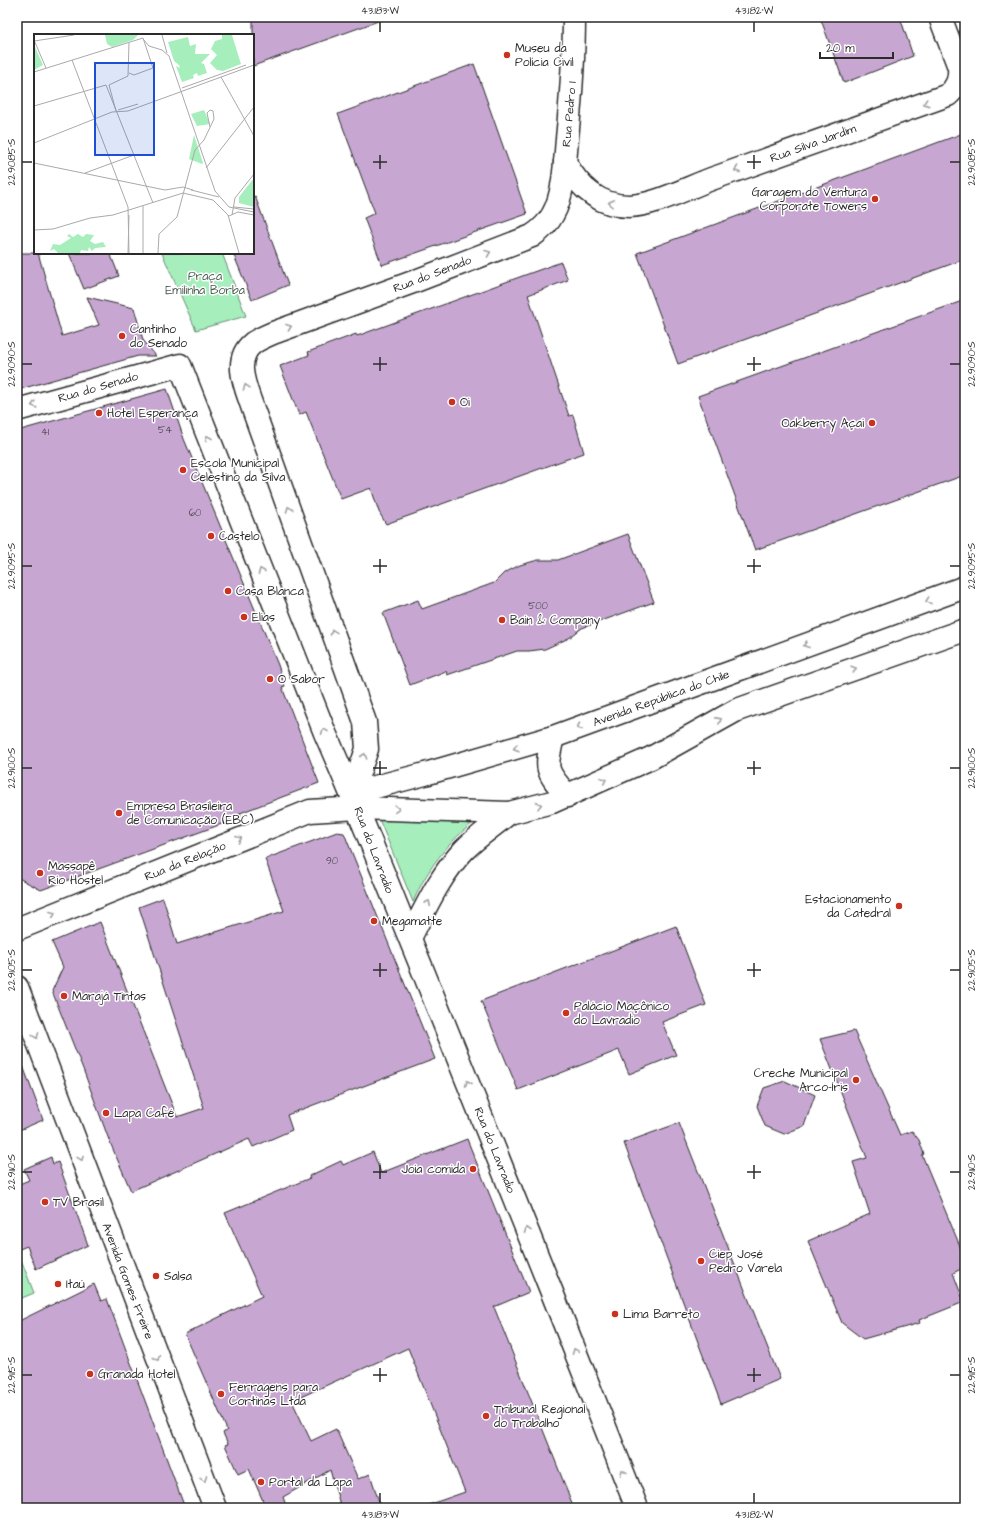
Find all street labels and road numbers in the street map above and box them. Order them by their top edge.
street label: Rua Pedro I [558,80,581,148]
street label: Rua Silva Jardim [768,120,859,167]
street label: Rua do Senado [391,252,474,297]
street label: Rua do Senado [56,368,140,407]
street label: Avenida República do Chile [590,666,732,731]
street label: Rua do Lavradio [349,804,398,896]
street label: Rua da Relação [142,837,229,885]
street label: Rua do Lavradio [470,1105,520,1196]
street label: Avenida Gomes Freire [97,1221,158,1342]

